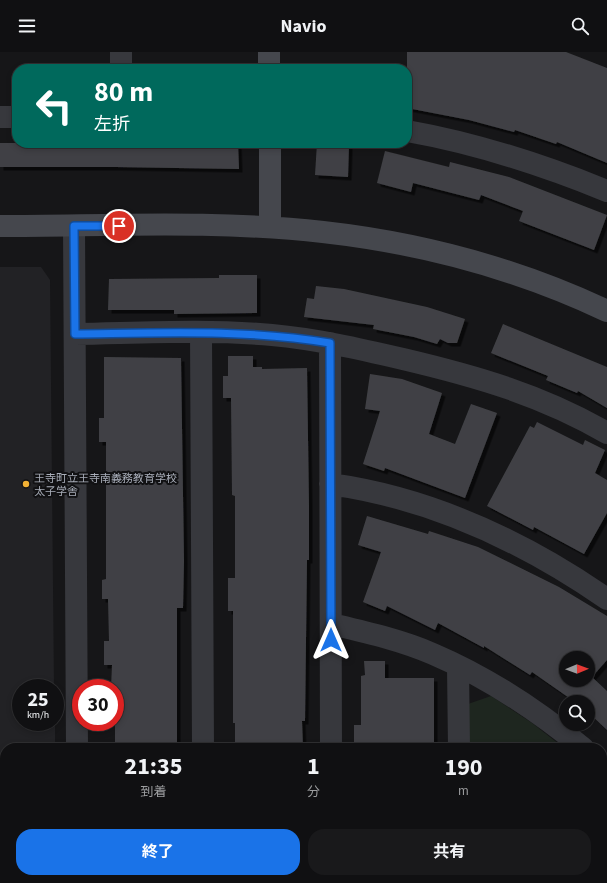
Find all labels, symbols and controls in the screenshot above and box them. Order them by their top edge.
text: Navio [281,14,326,39]
icon: menu [16,15,38,37]
icon: search [569,15,591,37]
text: 80 m [94,72,153,112]
icon: left [28,80,80,132]
text: 左折 [94,112,130,137]
pin [102,209,136,243]
icon: arrive [108,215,130,237]
place label: 王寺町立王寺南義務教育学校 太子学舎 [34,471,177,499]
marker: 王寺町立王寺南義務教育学校 太子学舎 [21,479,31,489]
position arrow [310,619,352,661]
north arrow [559,651,595,687]
map controls [559,651,595,731]
speed limit sign: 30 [72,679,124,731]
text: 25 [27,686,49,714]
button: search [559,695,595,731]
text: km/h [27,708,49,722]
text: 21:35 [125,749,182,784]
text: 1 [307,749,320,784]
text: 190 [444,750,482,785]
text: m [458,782,469,800]
text: 到着 [140,783,166,801]
text: 分 [307,783,320,801]
button: 終了 [16,829,300,875]
button: 共有 [308,829,591,875]

